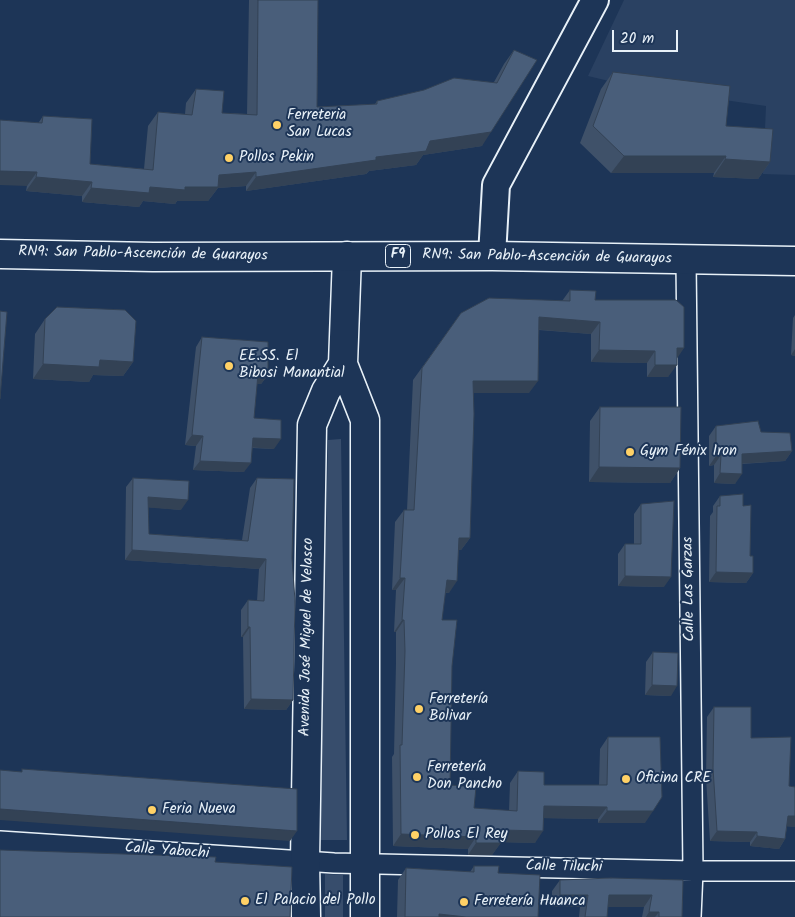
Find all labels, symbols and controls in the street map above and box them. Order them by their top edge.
scale bar [615,20,681,52]
text: 20 m [620,27,654,51]
place label: Ferreteria San Lucas [287,107,352,142]
marker: Ferreteria San Lucas [271,119,283,131]
place label: Pollos Pekin [239,149,314,167]
marker: Pollos Pekin [223,152,235,164]
street label: RN9: San Pablo-Ascención de Guarayos [18,244,268,266]
road number: F9 [386,245,410,268]
street label: RN9: San Pablo-Ascención de Guarayos [422,247,672,269]
place label: EE.SS. El Bibosi Manantial [239,348,345,383]
marker: EE.SS. El Bibosi Manantial [223,360,235,372]
place label: Gym Fénix Iron [640,443,737,461]
marker: Gym Fénix Iron [624,446,636,458]
street label: Calle Las Garzas [680,536,700,642]
street label: Avenida José Miguel de Velasco [297,537,319,737]
place label: Ferretería Bolivar [429,691,488,726]
marker: Ferretería Bolivar [413,703,425,715]
place label: Ferretería Don Pancho [427,759,502,794]
place label: Oficina CRE [636,770,711,788]
marker: Ferretería Don Pancho [411,771,423,783]
marker: Oficina CRE [620,773,632,785]
place label: Feria Nueva [162,801,236,819]
marker: Feria Nueva [146,804,158,816]
place label: Pollos El Rey [425,826,507,844]
marker: Pollos El Rey [409,829,421,841]
street label: Calle Yabochi [124,840,210,864]
street label: Calle Tiluchi [525,858,603,878]
place label: El Palacio del Pollo [255,892,375,910]
place label: Ferretería Huanca [474,893,585,911]
marker: El Palacio del Pollo [239,895,251,907]
marker: Ferretería Huanca [458,896,470,908]

